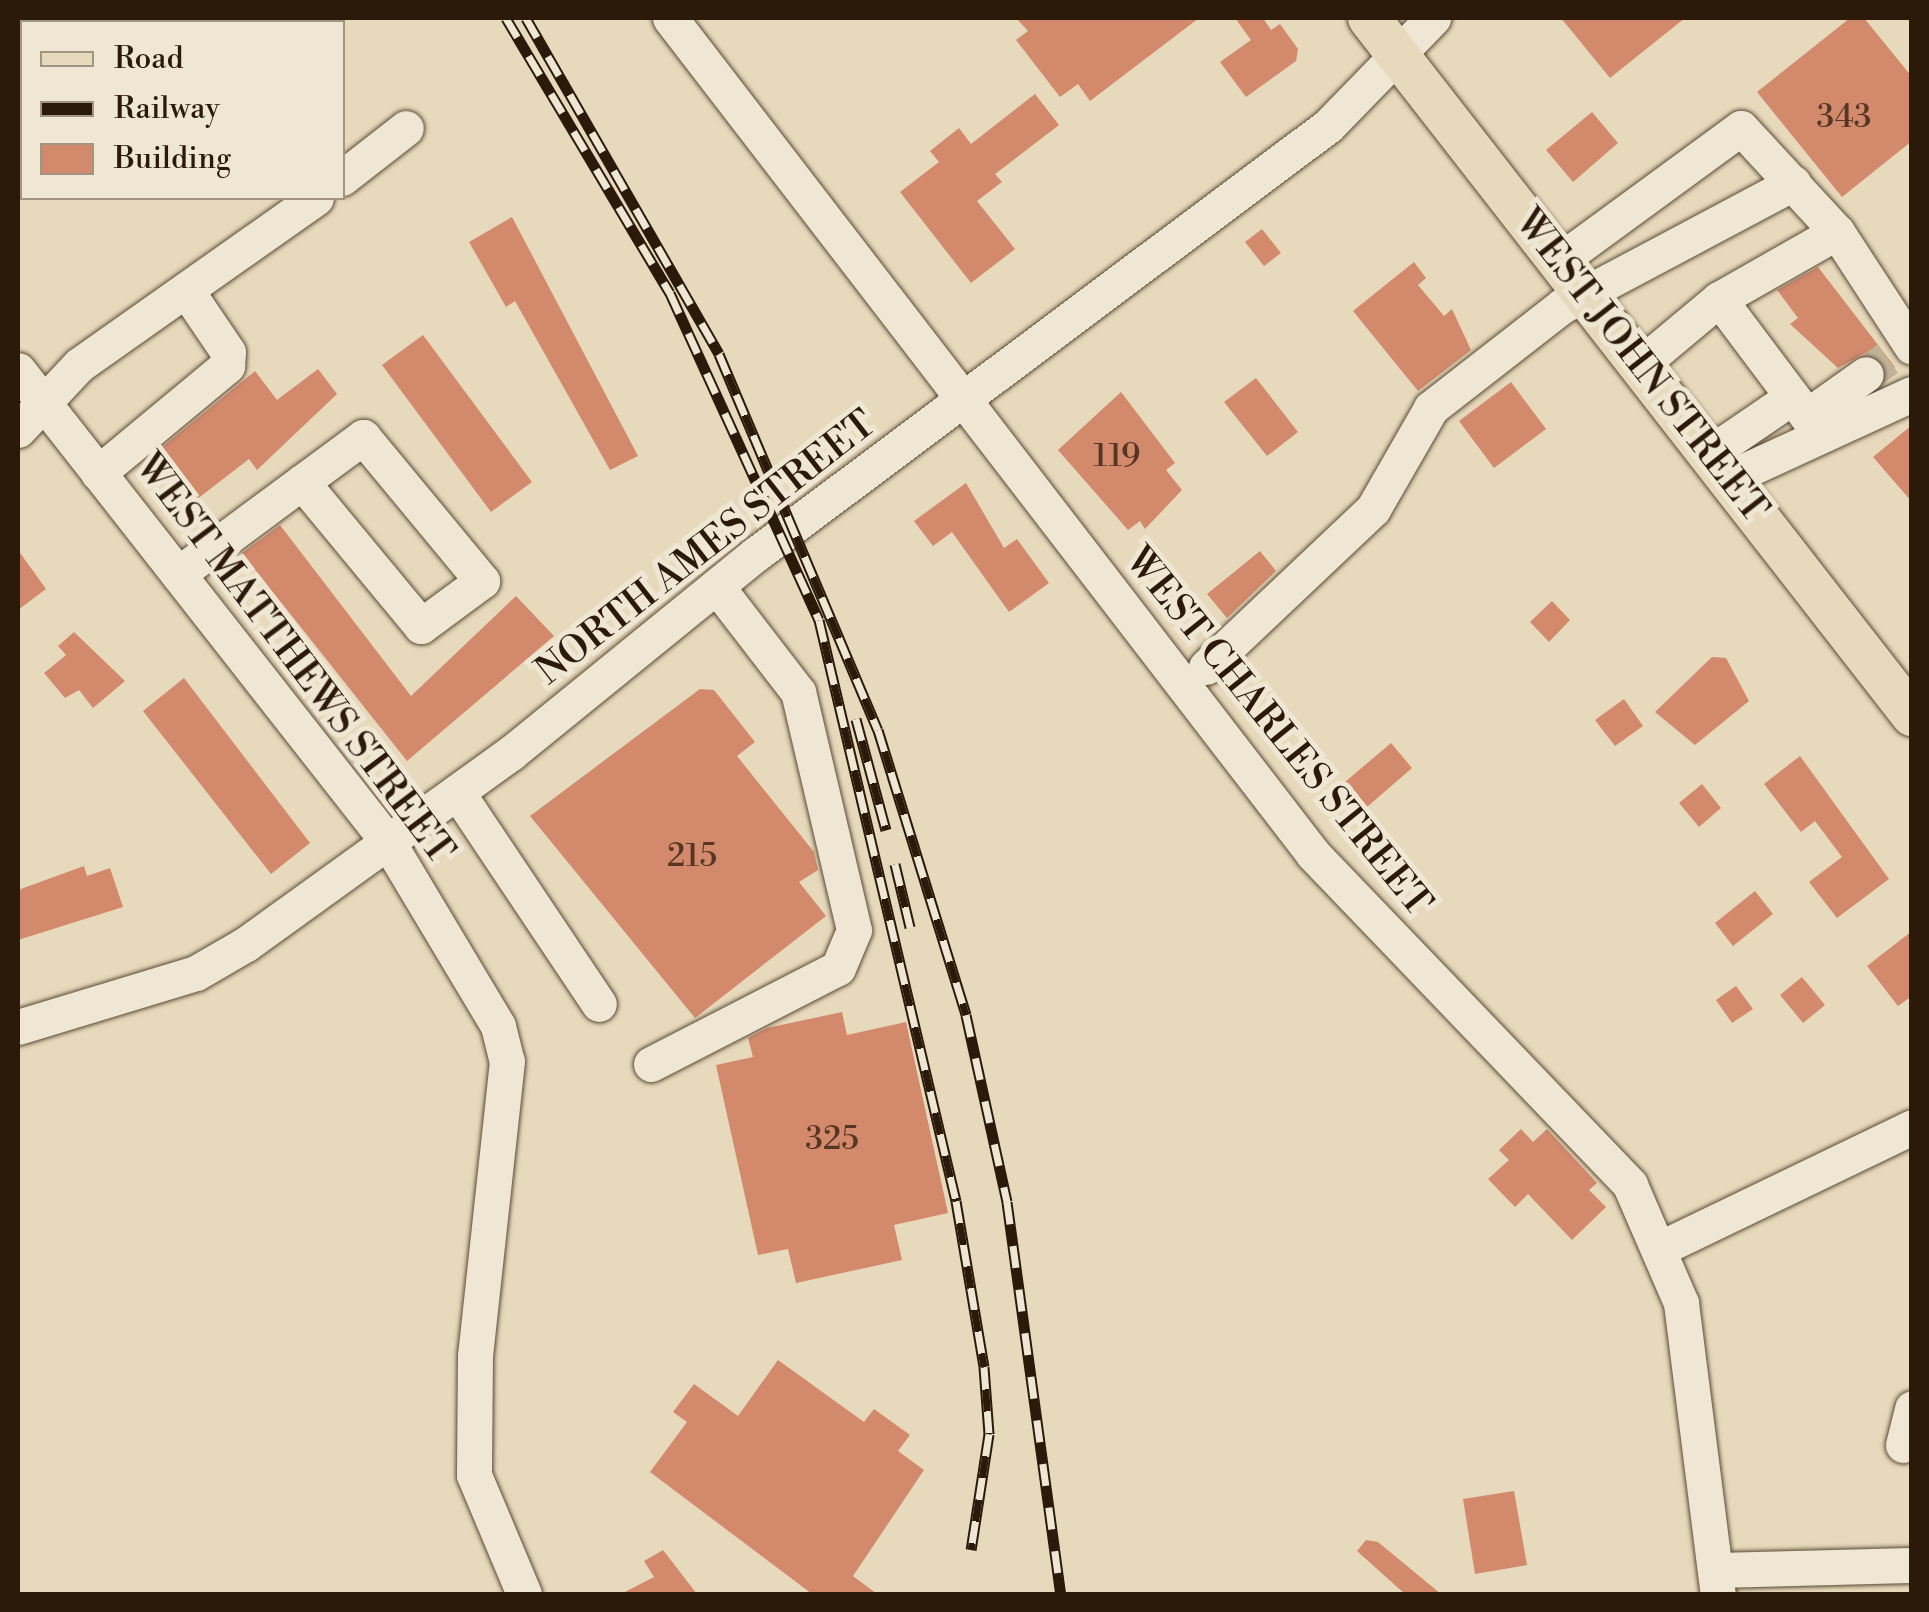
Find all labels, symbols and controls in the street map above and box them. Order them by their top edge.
legend [20,20,345,200]
text: Road [114,40,184,78]
text: Railway [114,90,220,128]
house number: 343 [1817,98,1871,136]
text: Building [114,140,231,178]
street label: WEST JOHN STREET [1505,201,1777,531]
street label: NORTH AMES STREET [527,401,885,695]
house number: 119 [1094,437,1140,475]
street label: WEST MATTHEWS STREET [125,445,463,873]
street label: WEST CHARLES STREET [1115,539,1441,925]
house number: 215 [667,837,717,875]
house number: 325 [805,1120,859,1158]

